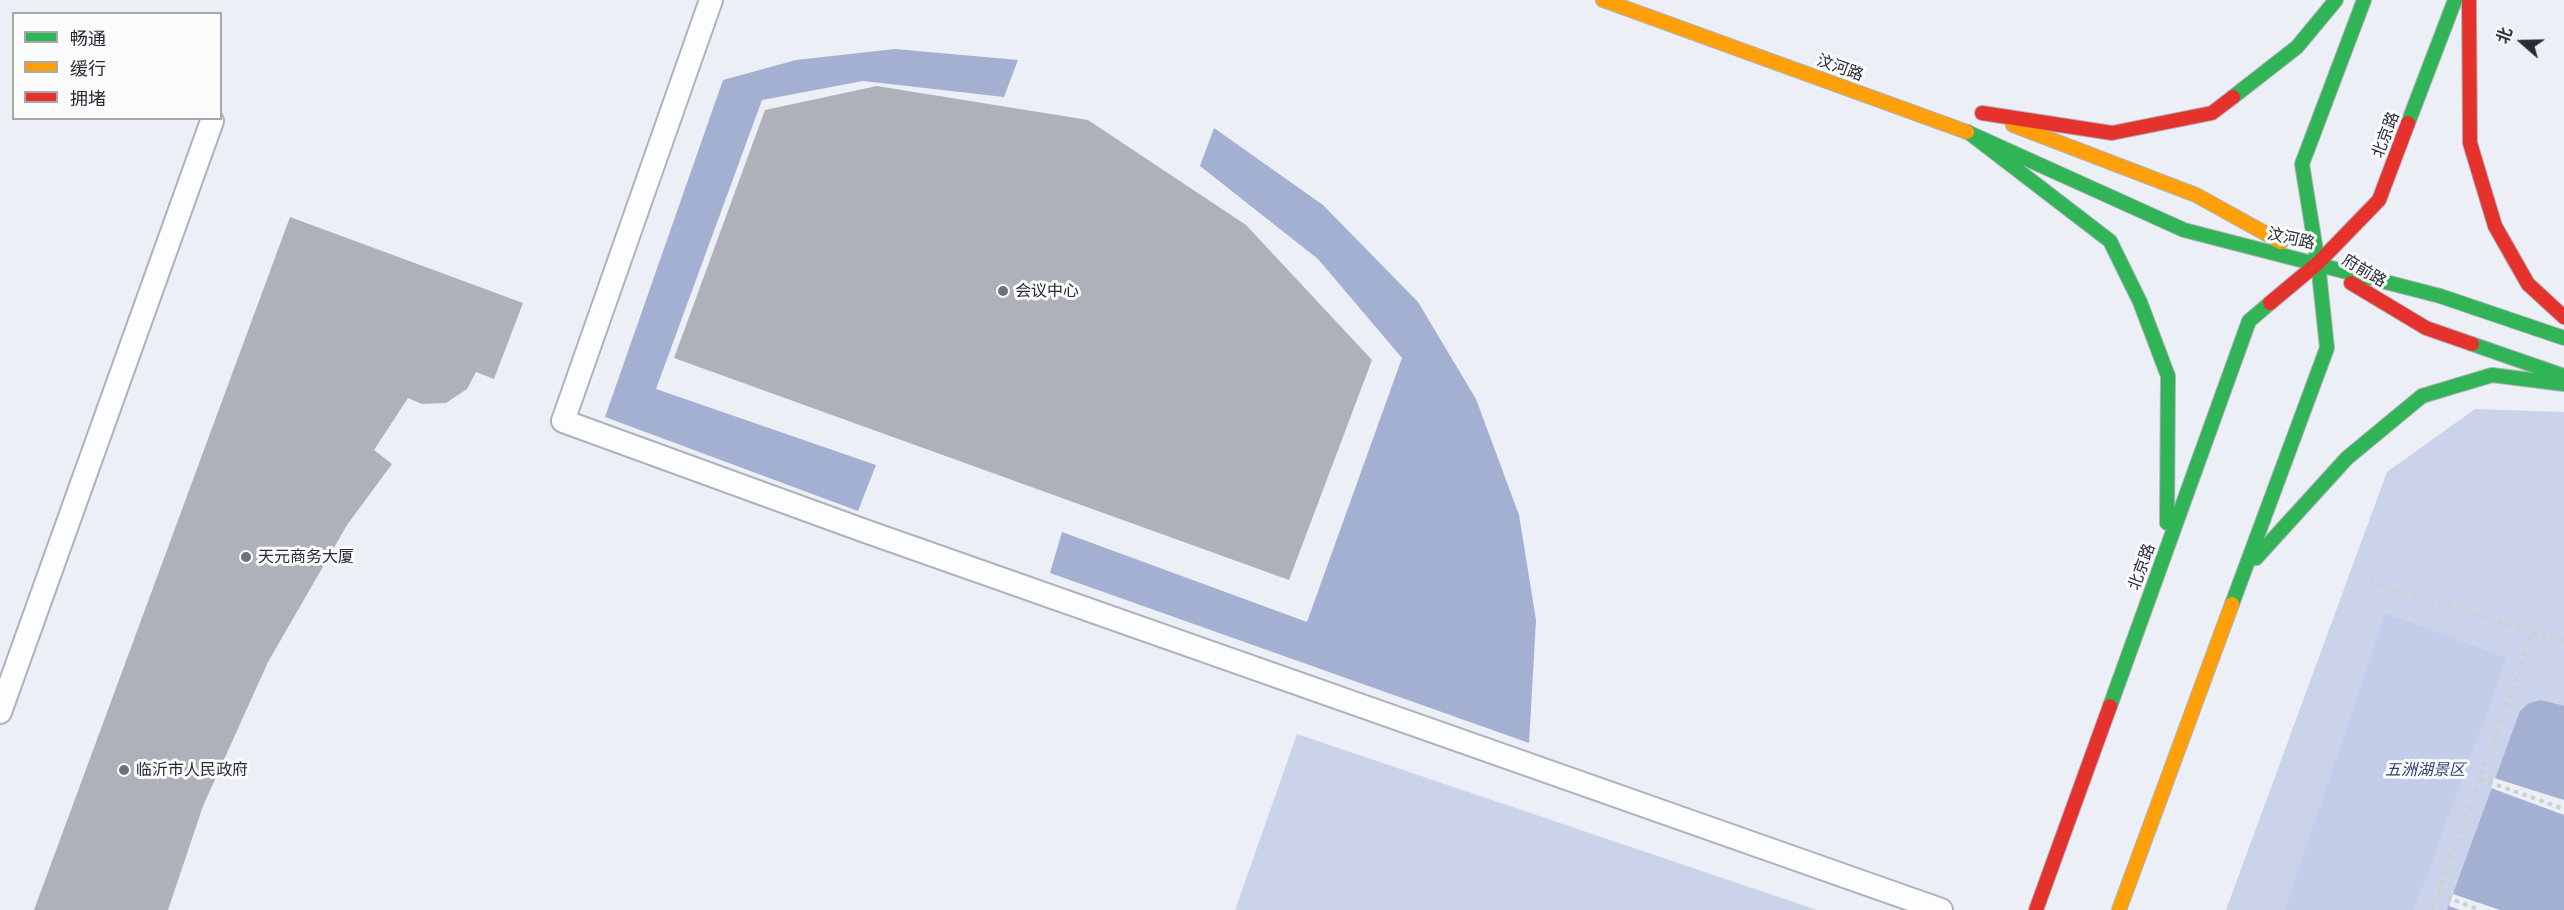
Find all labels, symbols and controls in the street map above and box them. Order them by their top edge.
legend [12,12,222,120]
north arrow [2492,12,2552,72]
text: 北 [2493,25,2516,46]
text: 畅通 [70,28,106,49]
street label: 汶河路 [1814,51,1866,85]
text: 缓行 [70,58,106,79]
text: 拥堵 [70,88,106,109]
street label: 北京路 [2368,109,2404,161]
street label: 汶河路 [2265,224,2317,254]
street label: 府前路 [2338,250,2390,292]
place label: 会议中心 [1015,281,1079,301]
marker: 会议中心 [996,284,1010,298]
street label: 北京路 [2125,541,2159,593]
place label: 天元商务大厦 [258,547,354,567]
marker: 天元商务大厦 [239,550,253,564]
place label: 临沂市人民政府 [136,760,248,780]
park label: 五洲湖景区 [2385,760,2465,780]
marker: 临沂市人民政府 [117,763,131,777]

